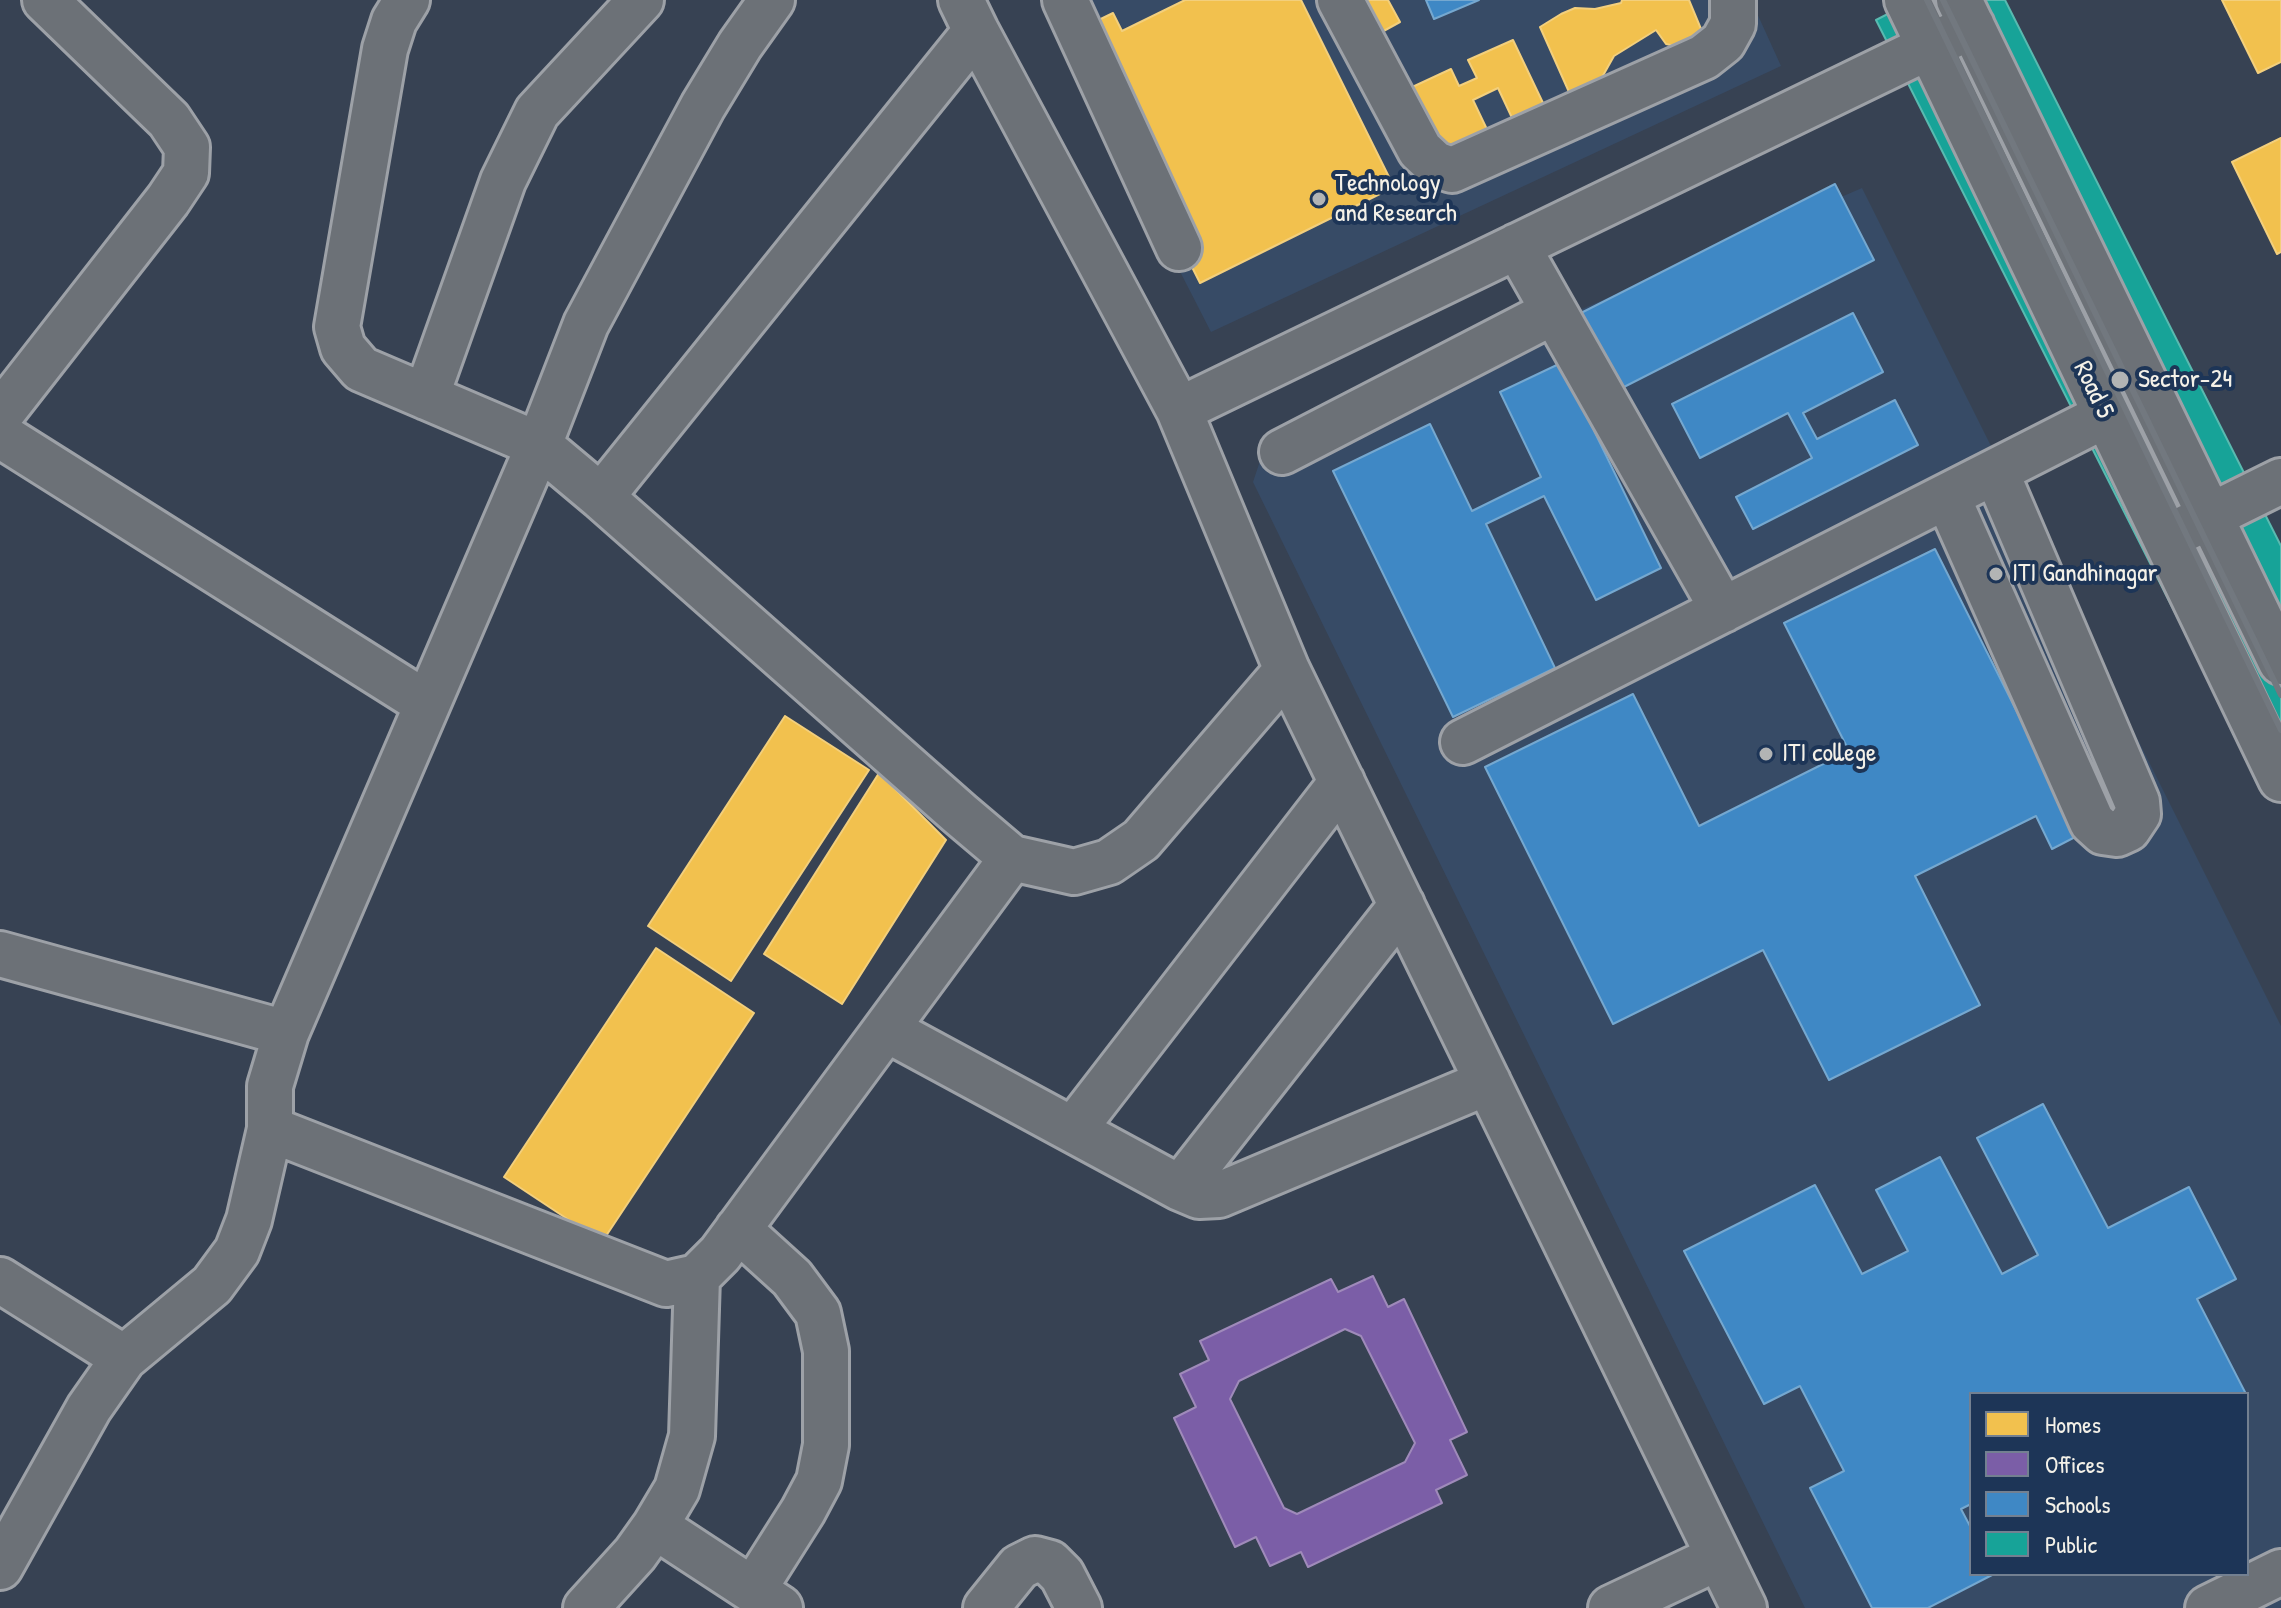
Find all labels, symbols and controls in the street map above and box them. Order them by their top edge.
place label: Technology and Research [1335,168,1457,230]
marker: Technology and Research [1310,190,1328,208]
street label: Road 5 [2066,356,2120,424]
place label: Sector-24 [2138,364,2232,396]
marker: Sector-24 [2109,369,2131,391]
place label: ITI Gandhinagar [2012,558,2157,590]
marker: ITI Gandhinagar [1987,565,2005,583]
place label: ITI college [1782,738,1876,770]
marker: ITI college [1757,745,1775,763]
legend [1969,1392,2249,1576]
text: Homes [2045,1408,2101,1440]
text: Offices [2045,1448,2104,1480]
text: Schools [2045,1488,2110,1520]
text: Public [2045,1528,2097,1560]

